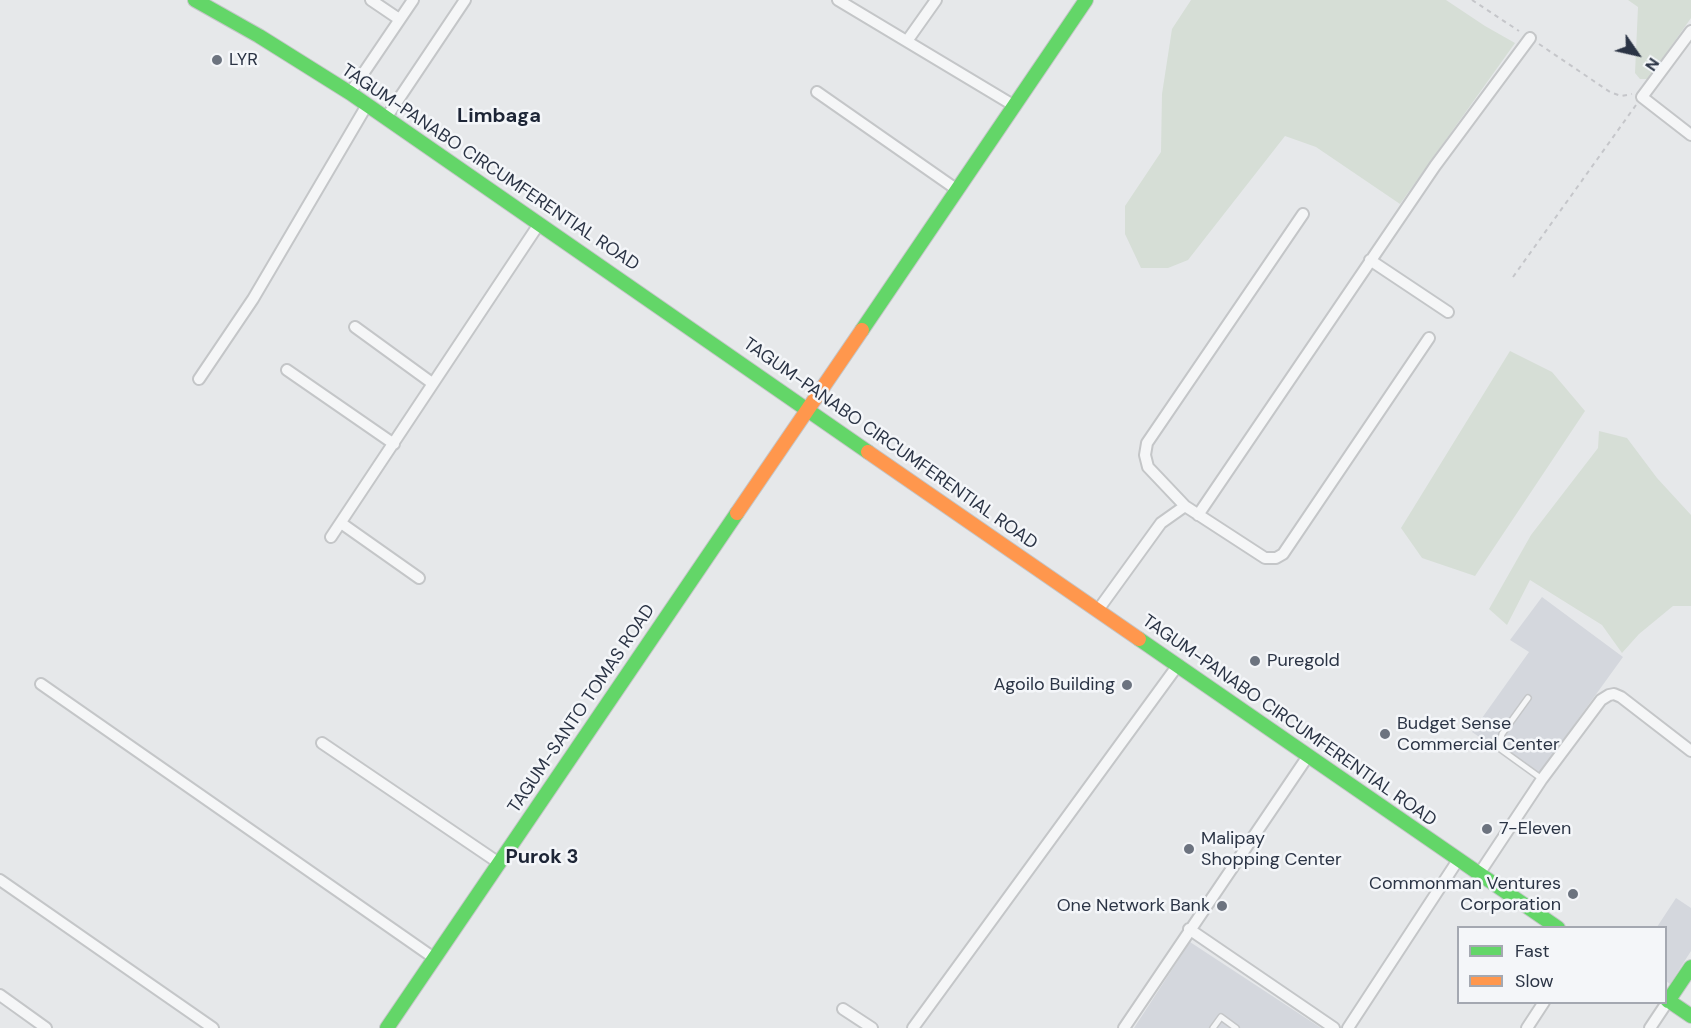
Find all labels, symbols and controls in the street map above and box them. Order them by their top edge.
north arrow [1607,24,1667,84]
place label: LYR [229,49,258,71]
marker: LYR [210,53,224,67]
text: N [1640,54,1664,75]
street label: TAGUM-PANABO CIRCUMFERENTIAL ROAD [337,60,643,276]
district label: Limbaga [457,105,541,129]
street label: TAGUM-PANABO CIRCUMFERENTIAL ROAD [739,334,1041,554]
street label: TAGUM-SANTO TOMAS ROAD [504,601,660,817]
street label: TAGUM-PANABO CIRCUMFERENTIAL ROAD [1138,611,1440,831]
place label: Puregold [1267,650,1340,672]
marker: Puregold [1248,654,1262,668]
place label: Agoilo Building [993,674,1115,696]
marker: Agoilo Building [1120,678,1134,692]
place label: Budget Sense Commercial Center [1397,713,1560,756]
marker: Budget Sense Commercial Center [1378,727,1392,741]
place label: 7-Eleven [1499,818,1571,840]
marker: 7-Eleven [1480,822,1494,836]
place label: Malipay Shopping Center [1201,828,1342,870]
marker: Malipay Shopping Center [1182,842,1196,856]
district label: Purok 3 [505,846,579,870]
place label: Commonman Ventures Corporation [1369,873,1561,916]
marker: Commonman Ventures Corporation [1566,887,1580,901]
place label: One Network Bank [1057,895,1210,917]
marker: One Network Bank [1215,899,1229,913]
legend [1457,926,1667,1004]
text: Fast [1515,939,1550,963]
text: Slow [1515,969,1554,993]

